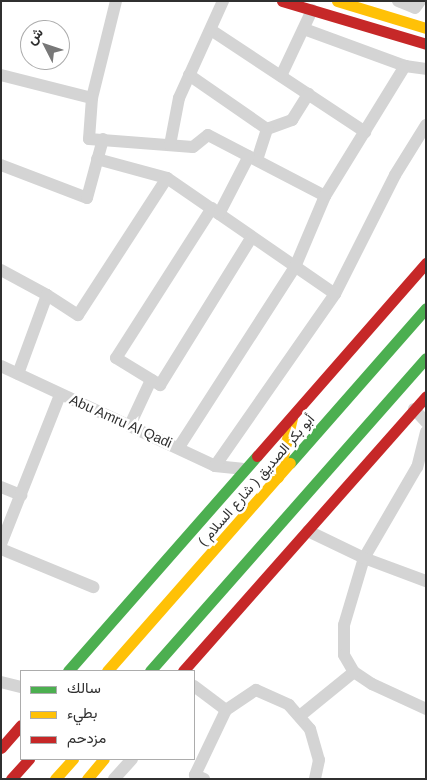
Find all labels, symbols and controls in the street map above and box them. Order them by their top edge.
north arrow [20,20,70,70]
text: ش [23,24,46,47]
street label: Abu Amru Al Qadi [66,391,176,451]
street label: ( شارع السلام ) أبو بكر الصديق [194,411,318,549]
legend [20,670,195,760]
text: سالك [67,679,101,696]
text: بطيء [67,704,97,721]
text: مزدحم [67,729,106,746]

